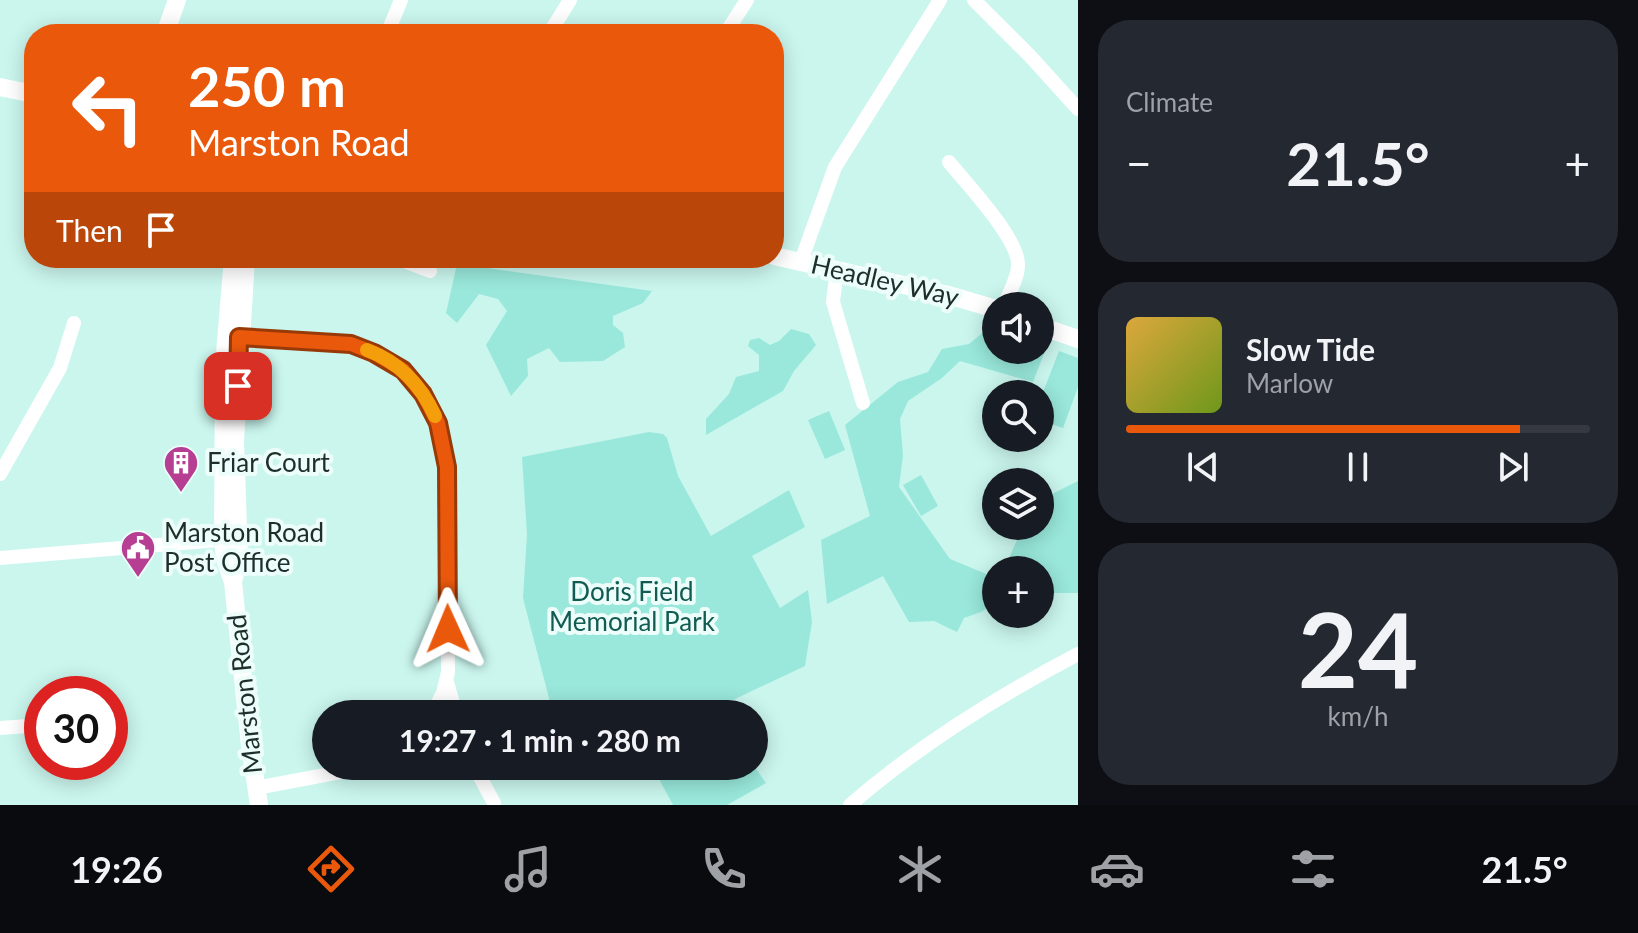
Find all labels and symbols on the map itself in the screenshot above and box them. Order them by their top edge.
street label: Headley Way [808,247,963,313]
pin [204,352,272,420]
building icon: Friar Court [162,444,200,494]
place label: Friar Court [207,446,331,478]
place label: Marston Road Post Office [164,516,324,578]
public building icon: Marston Road Post Office [119,529,157,579]
park label: Doris Field Memorial Park [549,575,716,637]
position arrow [406,587,490,671]
street label: Marston Road [220,613,268,775]
speed limit sign: 30 [24,676,128,780]

